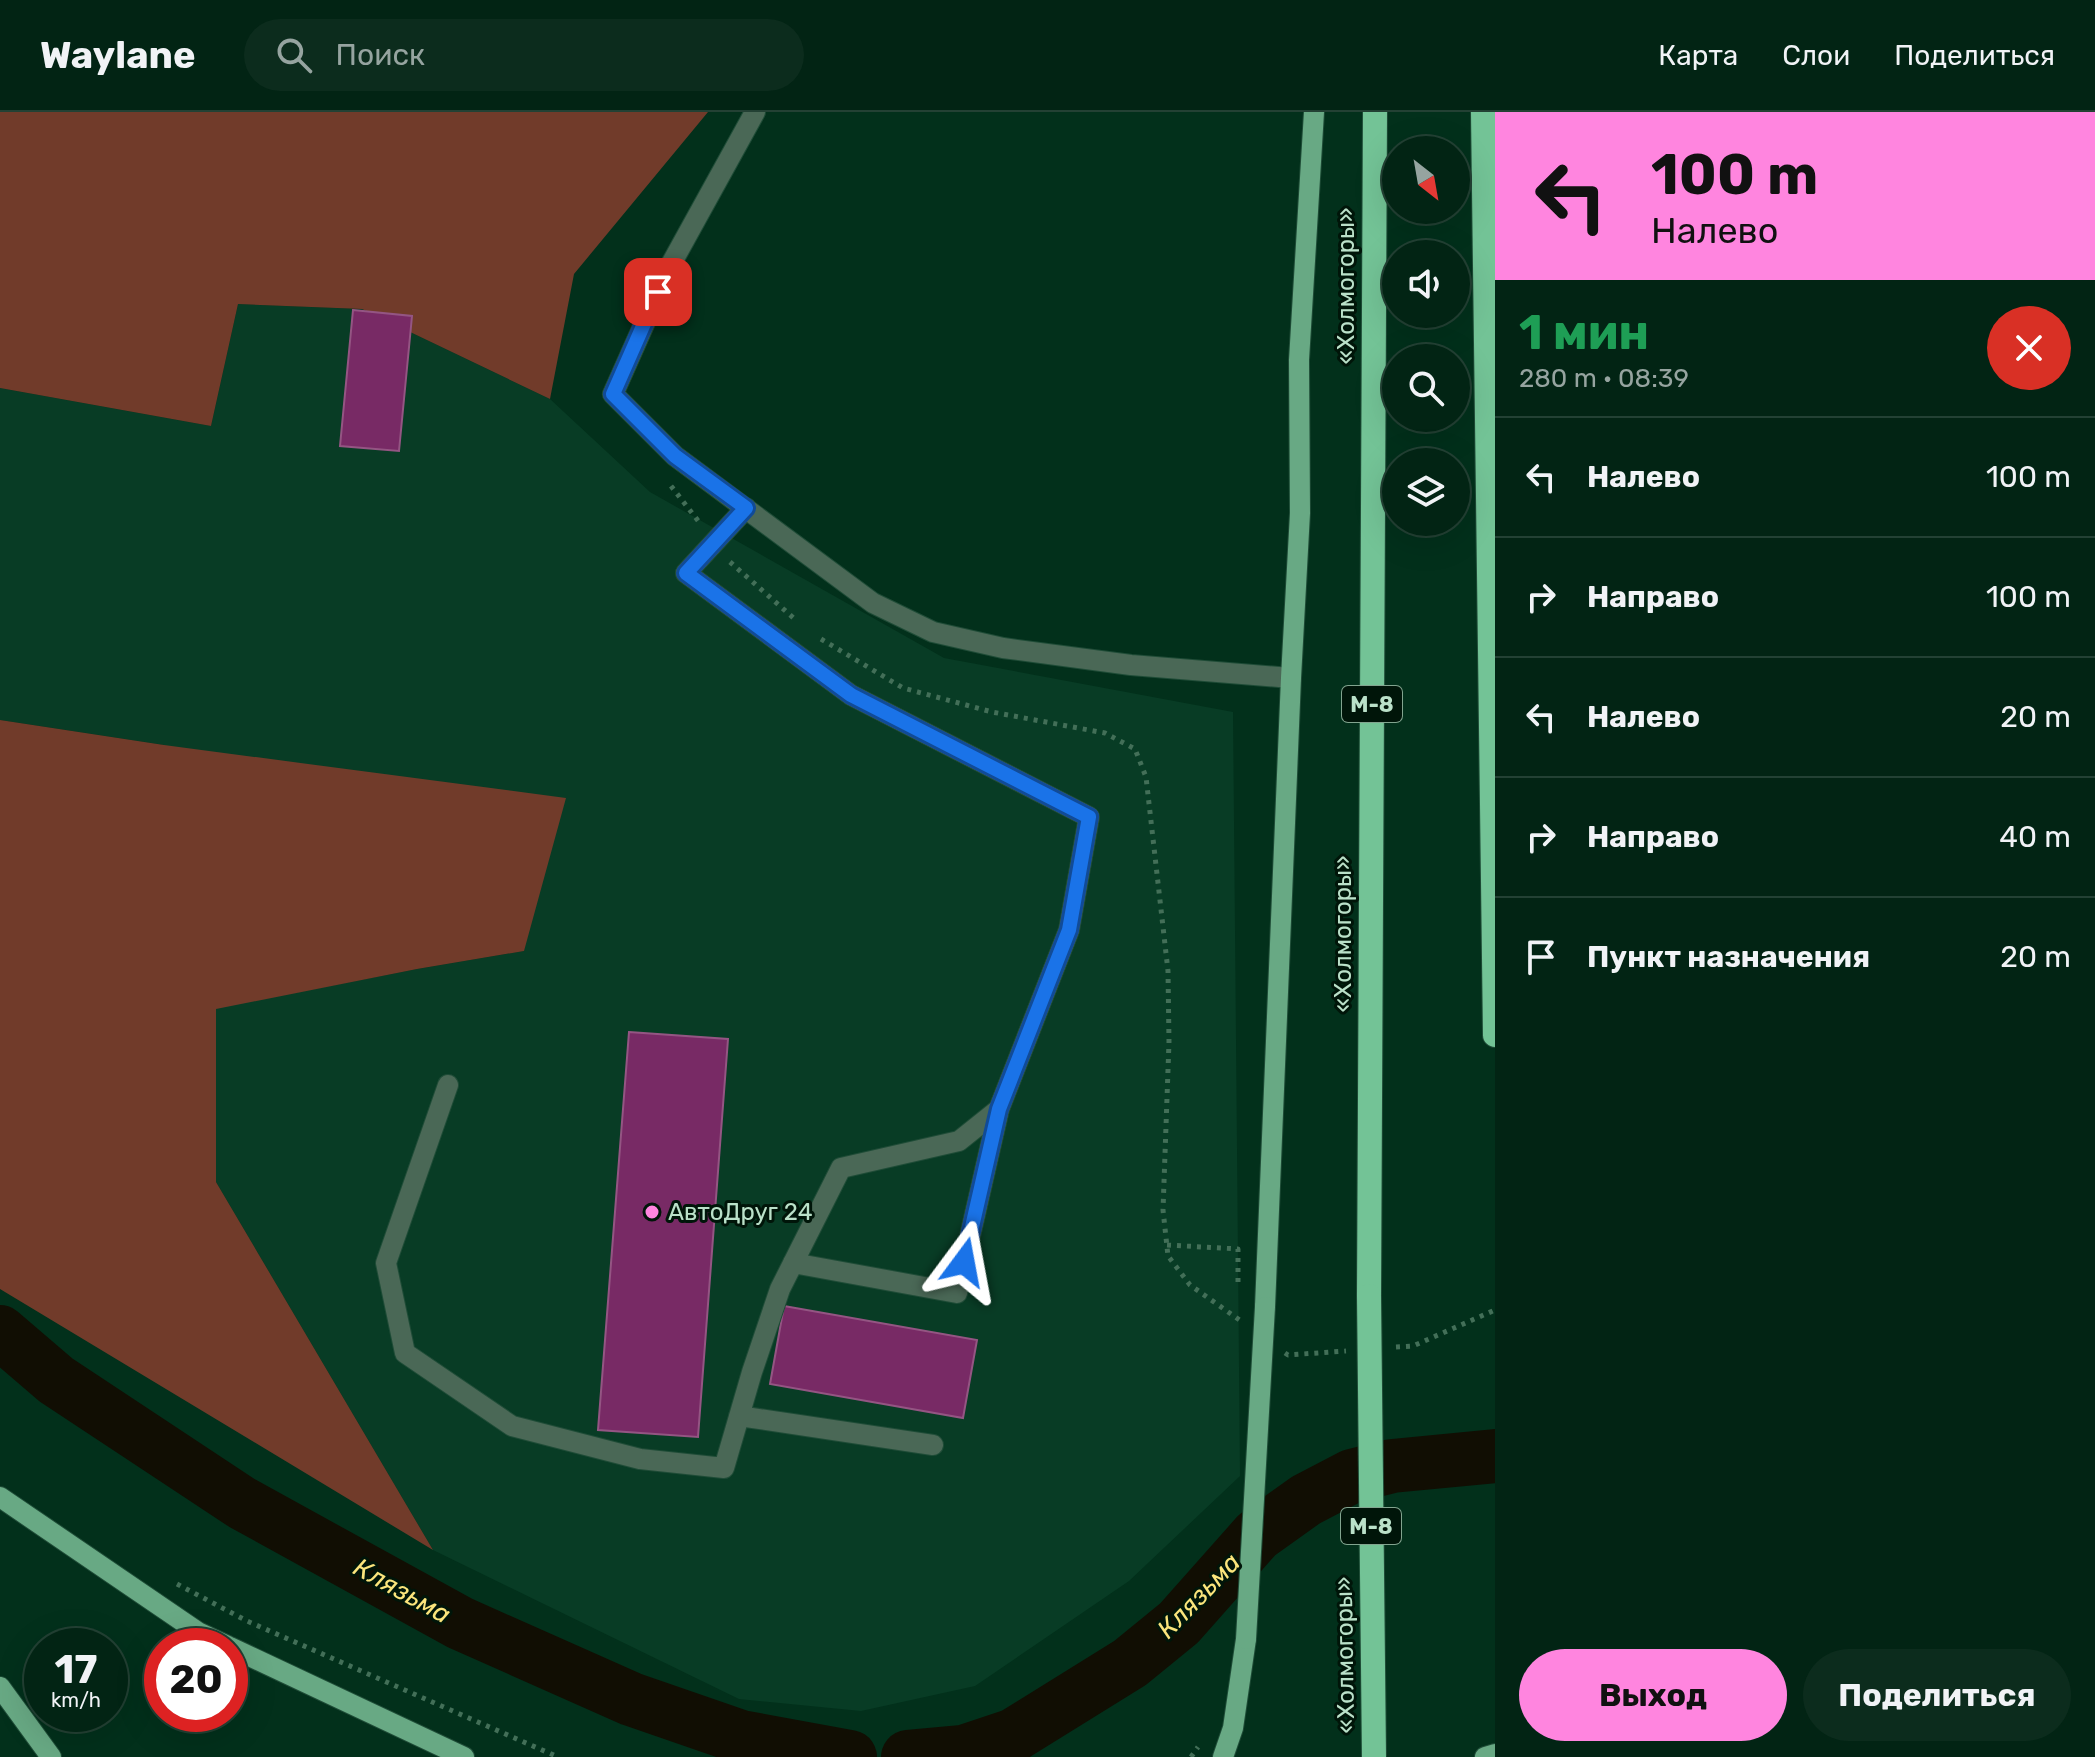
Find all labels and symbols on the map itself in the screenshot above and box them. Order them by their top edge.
north arrow [1382,136,1470,224]
street label: «Холмогоры» [1332,207,1360,365]
pin [624,258,692,326]
road number: М-8 [1342,686,1402,722]
street label: «Холмогоры» [1329,855,1357,1013]
place label: АвтоДруг 24 [668,1198,813,1226]
marker: АвтоДруг 24 [643,1203,661,1221]
position arrow [922,1220,1006,1304]
road number: М-8 [1341,1508,1401,1544]
water label: Клязьма [1151,1547,1247,1645]
water label: Клязьма [348,1552,456,1630]
street label: «Холмогоры» [1330,1576,1360,1734]
speed limit sign: 20 [144,1628,248,1732]

